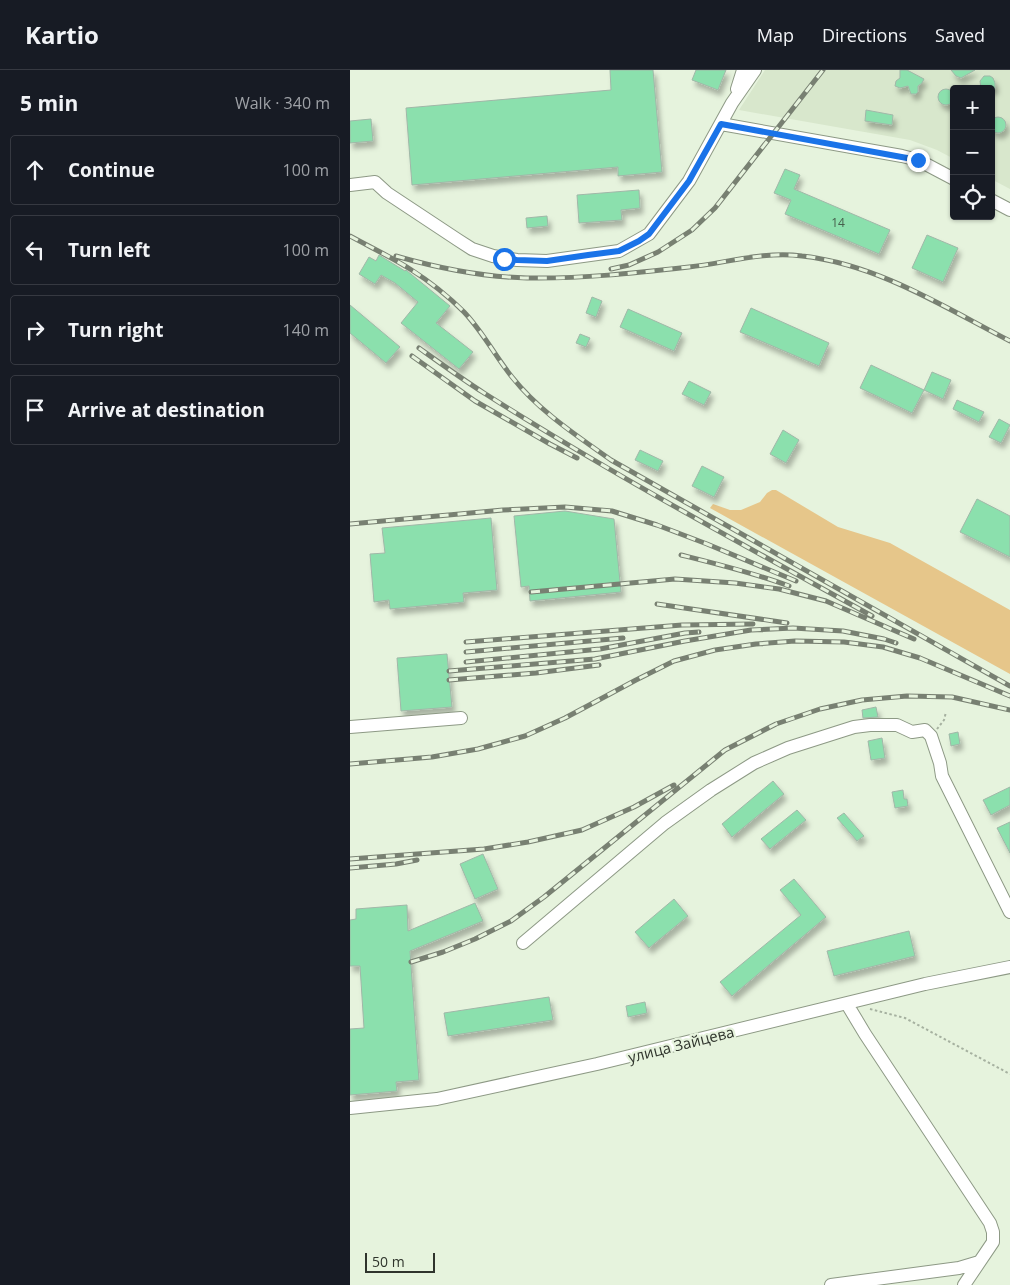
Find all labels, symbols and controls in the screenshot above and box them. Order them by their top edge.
text: Kartio [25,18,99,51]
text: Map [757,23,794,47]
text: Directions [822,23,907,47]
text: Saved [935,23,985,47]
map controls [950,85,995,220]
button: + [950,85,995,130]
text: 5 min [20,89,78,117]
text: Walk · 340 m [235,92,330,114]
button: − [950,130,995,175]
route end [907,149,930,172]
icon: ahead [21,156,49,184]
text: Continue [68,157,155,183]
text: 100 m [283,159,329,181]
button: locate [950,175,995,220]
house number: 14 [831,214,845,231]
icon: left [21,236,49,264]
text: Turn left [68,237,150,263]
text: 100 m [283,239,329,261]
route start [493,248,516,271]
icon: right [21,316,49,344]
text: Turn right [68,317,163,343]
text: 140 m [283,319,329,341]
icon: arrive [21,396,49,424]
text: Arrive at destination [68,397,265,423]
street label: улица Зайцева [626,1021,736,1067]
scale bar [365,1250,435,1273]
text: 50 m [372,1252,405,1271]

